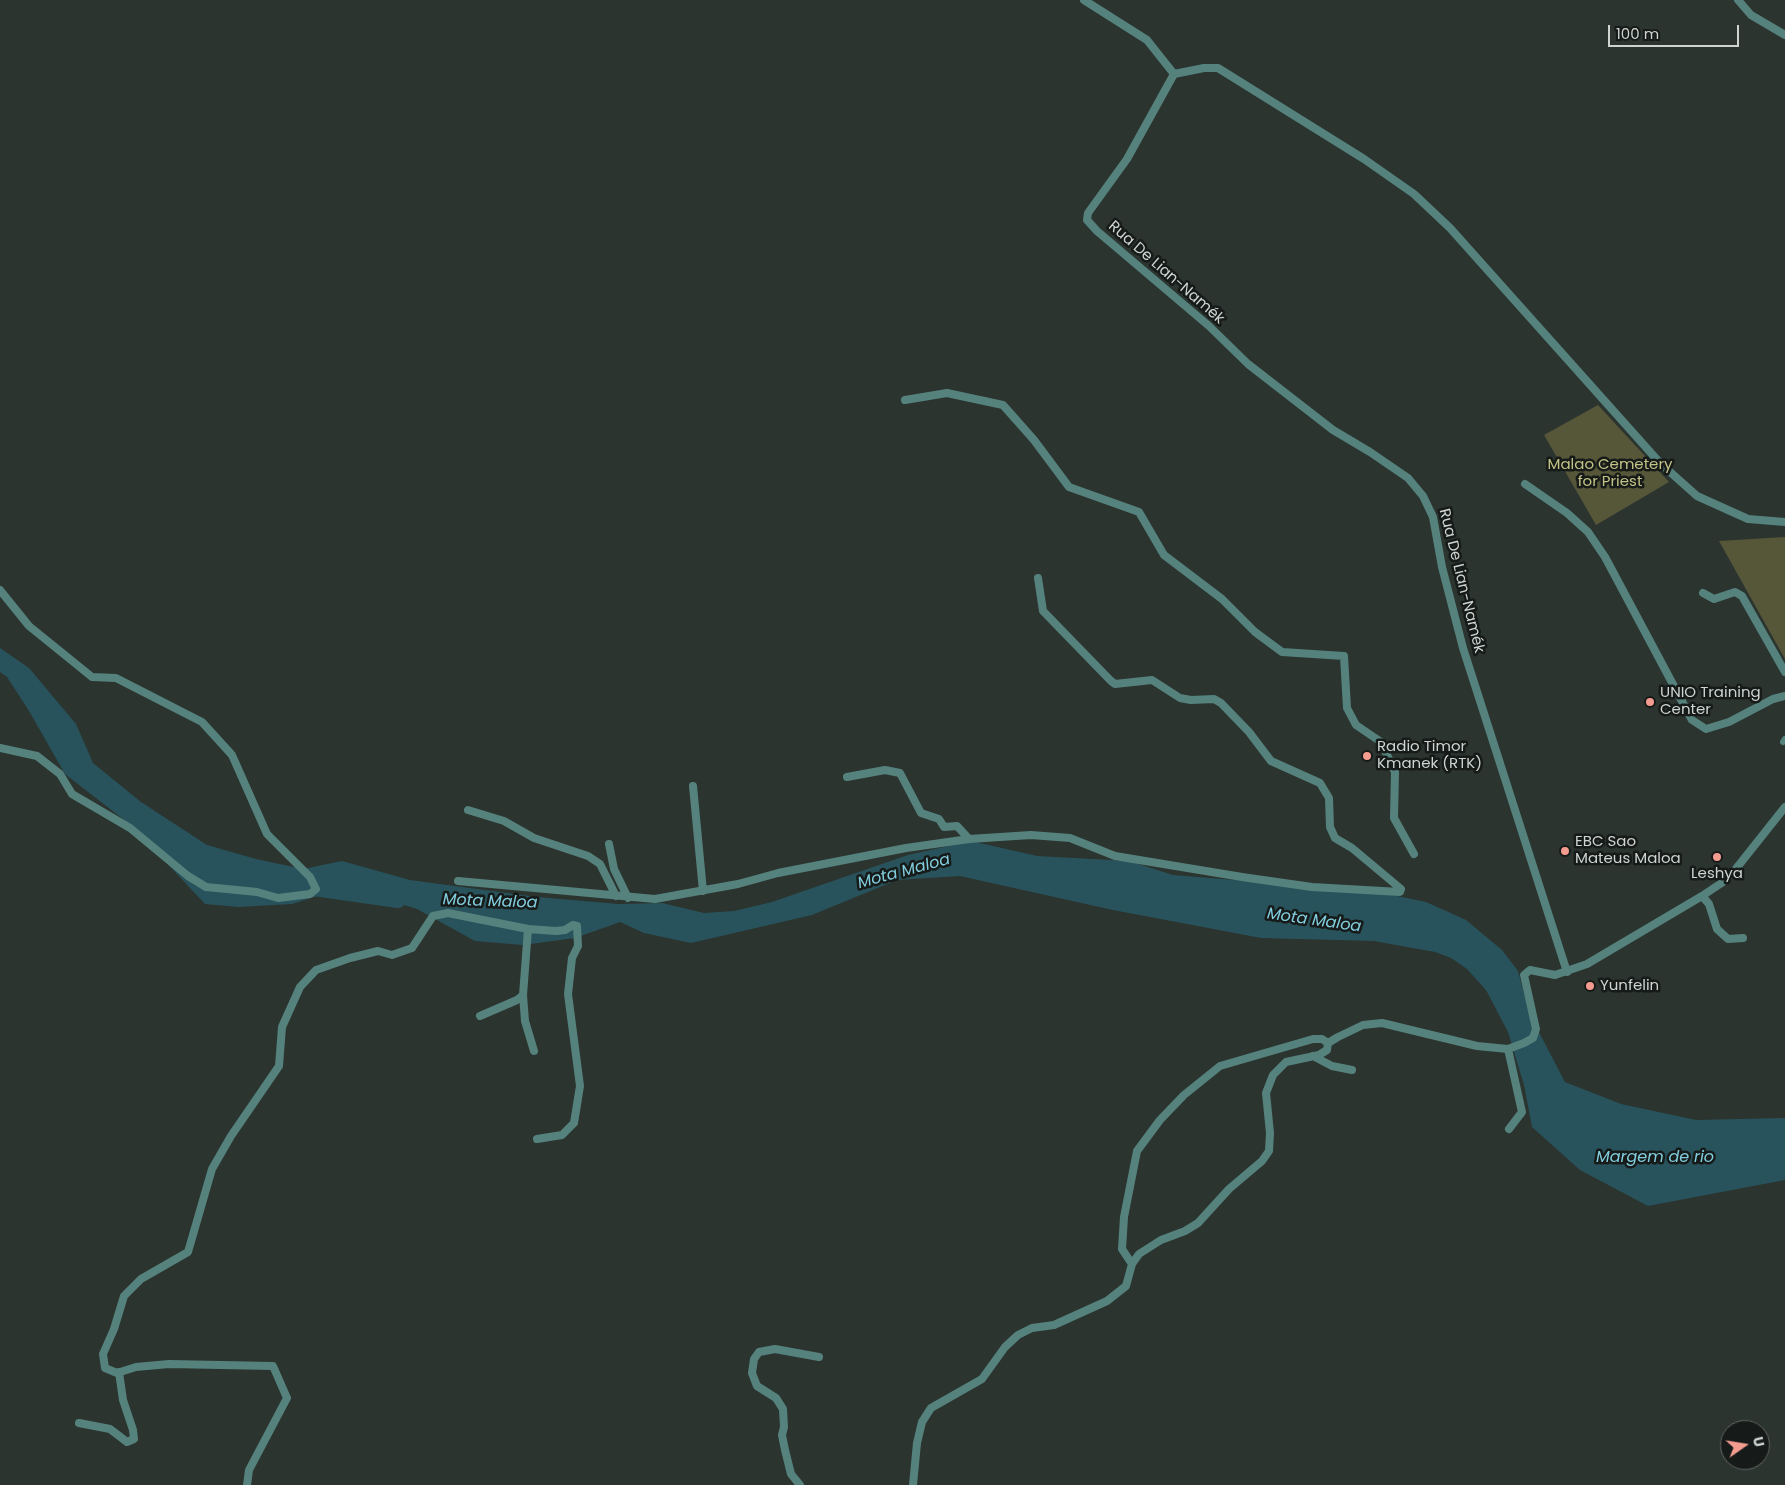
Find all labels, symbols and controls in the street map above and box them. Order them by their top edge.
scale bar [1610,15,1741,47]
text: 100 m [1616,23,1659,44]
street label: Rua De Lian-Namék [1104,218,1228,328]
park label: Malao Cemetery for Priest [1548,456,1672,491]
street label: Rua De Lian-Namék [1434,507,1488,655]
place label: UNIO Training Center [1660,684,1761,719]
marker: UNIO Training Center [1644,696,1656,708]
place label: Radio Timor Kmanek (RTK) [1377,738,1482,773]
marker: Radio Timor Kmanek (RTK) [1361,750,1373,762]
place label: EBC Sao Mateus Maloa [1575,833,1681,868]
marker: EBC Sao Mateus Maloa [1559,845,1571,857]
water label: Mota Maloa [856,850,952,894]
marker: Leshya [1711,851,1723,863]
place label: Leshya [1691,865,1743,883]
water label: Mota Maloa [442,891,538,913]
water label: Mota Maloa [1266,905,1362,937]
place label: Yunfelin [1600,977,1659,995]
marker: Yunfelin [1584,980,1596,992]
water label: Margem de rio [1596,1148,1714,1168]
north arrow [1720,1420,1770,1470]
text: U [1748,1435,1769,1449]

